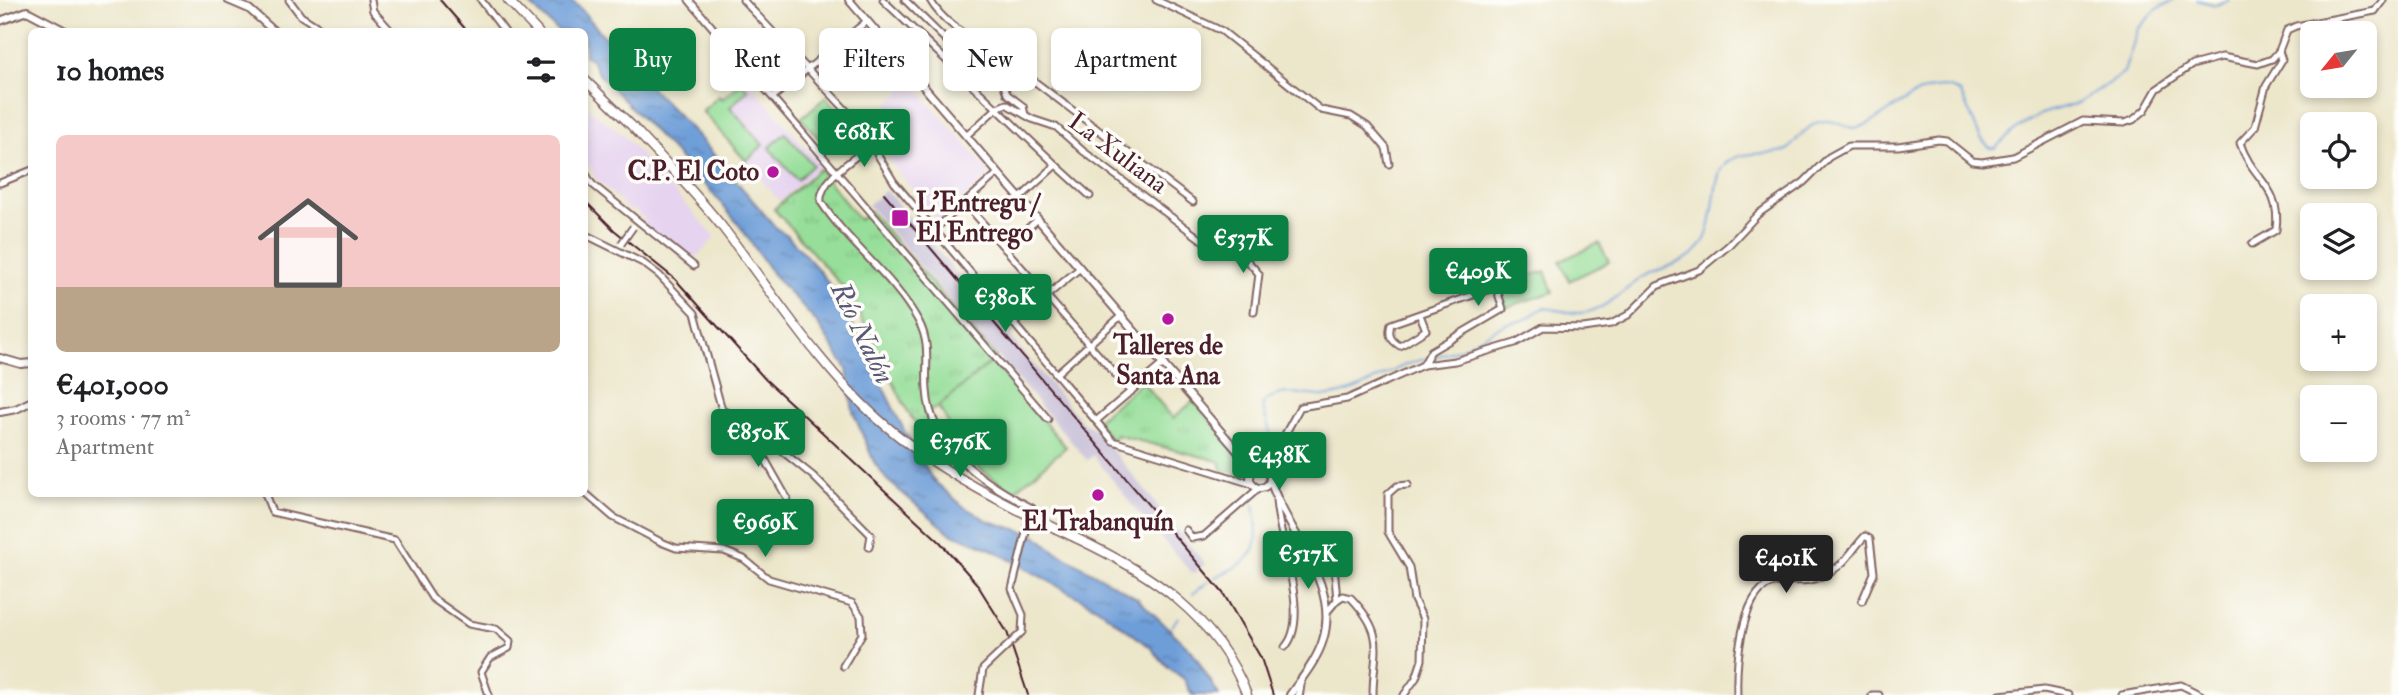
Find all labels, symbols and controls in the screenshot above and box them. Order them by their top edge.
north arrow [2300,21,2376,98]
map controls [2300,21,2377,462]
chip: Buy [609,28,696,91]
chip: Rent [710,28,805,91]
chip: Filters [819,28,929,91]
chip: New [943,28,1037,91]
chip: Apartment [1051,28,1201,91]
icon: filters [522,51,560,89]
text: 10 homes [56,52,164,89]
street label: La Xuliana [1062,105,1174,201]
pin: €681K [815,110,913,169]
button: locate [2300,112,2377,189]
text: €681K [834,117,894,146]
place label: C.P. El Coto [627,156,759,188]
marker: C.P. El Coto [765,164,781,180]
icon: home [245,180,371,306]
place label: L'Entregu / El Entrego [916,187,1042,250]
button: layers [2300,203,2377,280]
marker: L'Entregu / El Entrego [890,208,910,228]
pin: €537K [1194,216,1292,275]
text: €537K [1213,223,1273,252]
pin: €409K [1429,248,1527,308]
text: €409K [1445,256,1511,285]
pin: €380K [956,274,1054,334]
water label: Río Nalón [822,275,902,390]
text: €380K [975,282,1035,311]
button: + [2300,294,2377,371]
marker: Talleres de Santa Ana [1160,311,1176,327]
place label: Talleres de Santa Ana [1112,330,1223,392]
text: €401,000 [56,366,169,403]
button: − [2300,385,2377,462]
text: 3 rooms · 77 m² [56,403,191,432]
pin: €850K [709,410,807,469]
text: €850K [727,417,789,446]
pin: €376K [911,420,1009,479]
text: €376K [930,427,990,456]
text: Apartment [56,432,154,461]
pin: €438K [1230,433,1328,492]
text: €438K [1248,440,1310,469]
marker: El Trabanquín [1090,487,1106,503]
pin: €969K [716,500,814,559]
place label: El Trabanquín [1022,506,1175,539]
text: €969K [733,507,797,536]
pin: €517K [1259,532,1357,591]
pin: €401K [1737,536,1835,595]
text: €517K [1279,539,1337,568]
text: €401K [1755,543,1817,572]

